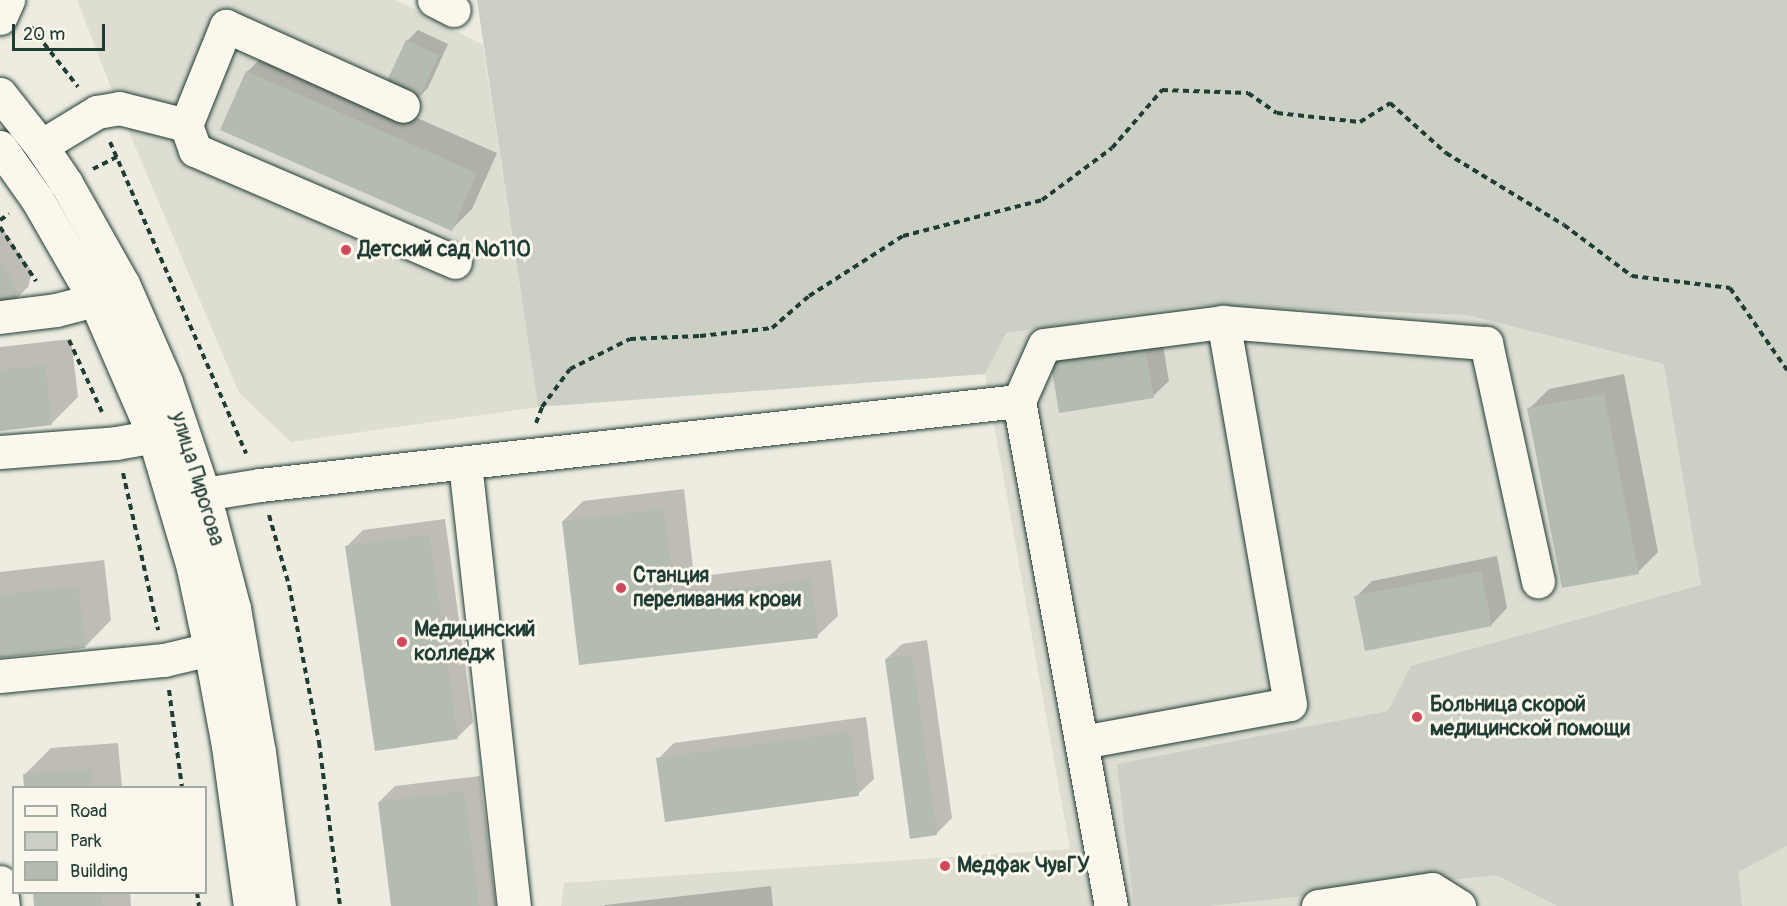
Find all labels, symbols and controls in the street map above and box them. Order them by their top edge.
scale bar [15,12,108,50]
text: 20 m [23,23,65,46]
place label: Детский сад №110 [358,237,531,263]
marker: Детский сад №110 [339,243,353,257]
street label: улица Пирогова [165,409,229,549]
place label: Станция переливания крови [633,563,801,613]
marker: Станция переливания крови [614,581,628,595]
place label: Медицинский колледж [414,617,535,667]
marker: Медицинский колледж [395,635,409,649]
place label: Больница скорой медицинской помощи [1430,692,1630,742]
marker: Больница скорой медицинской помощи [1408,708,1426,726]
legend [12,786,207,894]
text: Road [70,800,107,823]
text: Park [70,830,102,853]
place label: Медфак ЧувГУ [957,853,1090,879]
marker: Медфак ЧувГУ [938,859,952,873]
text: Building [70,860,128,883]

